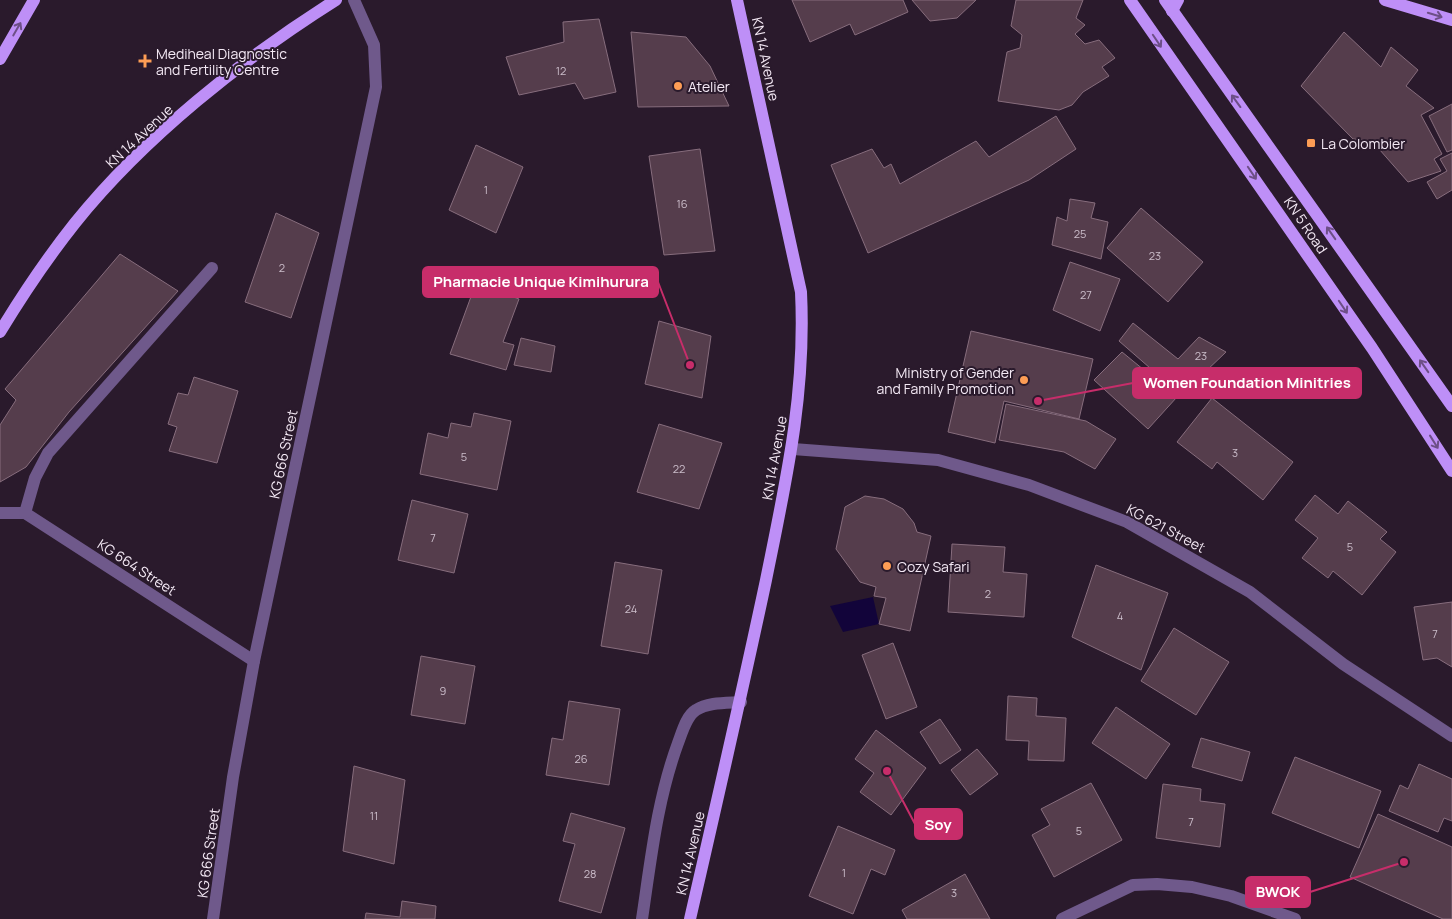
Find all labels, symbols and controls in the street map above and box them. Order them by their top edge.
one-way arrow [1427,10,1443,20]
street label: KN 14 Avenue [748,15,784,103]
one-way arrow [12,22,22,37]
one-way arrow [1152,33,1162,47]
place label: Mediheal Diagnostic and Fertility Centre [156,44,287,79]
marker: Mediheal Diagnostic and Fertility Centre [138,54,152,68]
house number: 12 [556,63,566,78]
place label: Atelier [688,77,730,96]
marker: Atelier [672,80,684,92]
one-way arrow [1231,94,1241,108]
street label: KN 14 Avenue [101,100,177,172]
place label: La Colombier [1321,134,1405,153]
marker: La Colombier [1305,137,1317,149]
one-way arrow [1247,166,1257,180]
house number: 1 [484,182,488,197]
street label: KN 5 Road [1280,193,1332,257]
house number: 16 [676,196,688,211]
house number: 25 [1074,226,1086,241]
one-way arrow [1326,226,1336,240]
house number: 23 [1149,248,1161,263]
house number: 2 [279,260,285,275]
callout: Pharmacie Unique Kimihurura [423,267,658,297]
text: Pharmacie Unique Kimihurura [433,271,649,292]
house number: 27 [1080,287,1092,302]
one-way arrow [1338,300,1348,314]
house number: 23 [1195,348,1207,363]
one-way arrow [1419,359,1429,373]
place label: Ministry of Gender and Family Promotion [876,363,1014,398]
callout: Women Foundation Minitries [1133,368,1361,398]
text: Women Foundation Minitries [1143,372,1351,393]
marker: Ministry of Gender and Family Promotion [1018,374,1030,386]
street label: KG 666 Street [264,407,302,500]
street label: KN 14 Avenue [757,414,791,502]
one-way arrow [1430,434,1440,448]
house number: 3 [1232,445,1238,460]
house number: 5 [461,449,467,464]
house number: 22 [673,461,685,476]
street label: KG 621 Street [1123,499,1209,557]
house number: 7 [430,530,436,545]
street label: KG 664 Street [94,535,180,600]
house number: 5 [1347,539,1353,554]
place label: Cozy Safari [897,557,970,576]
marker: Cozy Safari [881,560,893,572]
house number: 2 [985,586,991,601]
house number: 24 [625,601,637,616]
house number: 4 [1117,608,1123,623]
house number: 7 [1432,626,1438,641]
house number: 9 [440,683,447,698]
house number: 26 [574,751,588,766]
street label: KG 666 Street [192,806,224,899]
house number: 11 [370,808,378,823]
street label: KN 14 Avenue [671,809,709,897]
callout: Soy [915,809,962,839]
text: Soy [924,814,952,835]
house number: 7 [1188,814,1194,829]
house number: 5 [1076,823,1082,838]
house number: 1 [842,865,846,880]
house number: 28 [584,866,596,881]
callout: BWOK [1246,877,1310,907]
text: BWOK [1256,881,1300,902]
house number: 3 [951,885,957,900]

